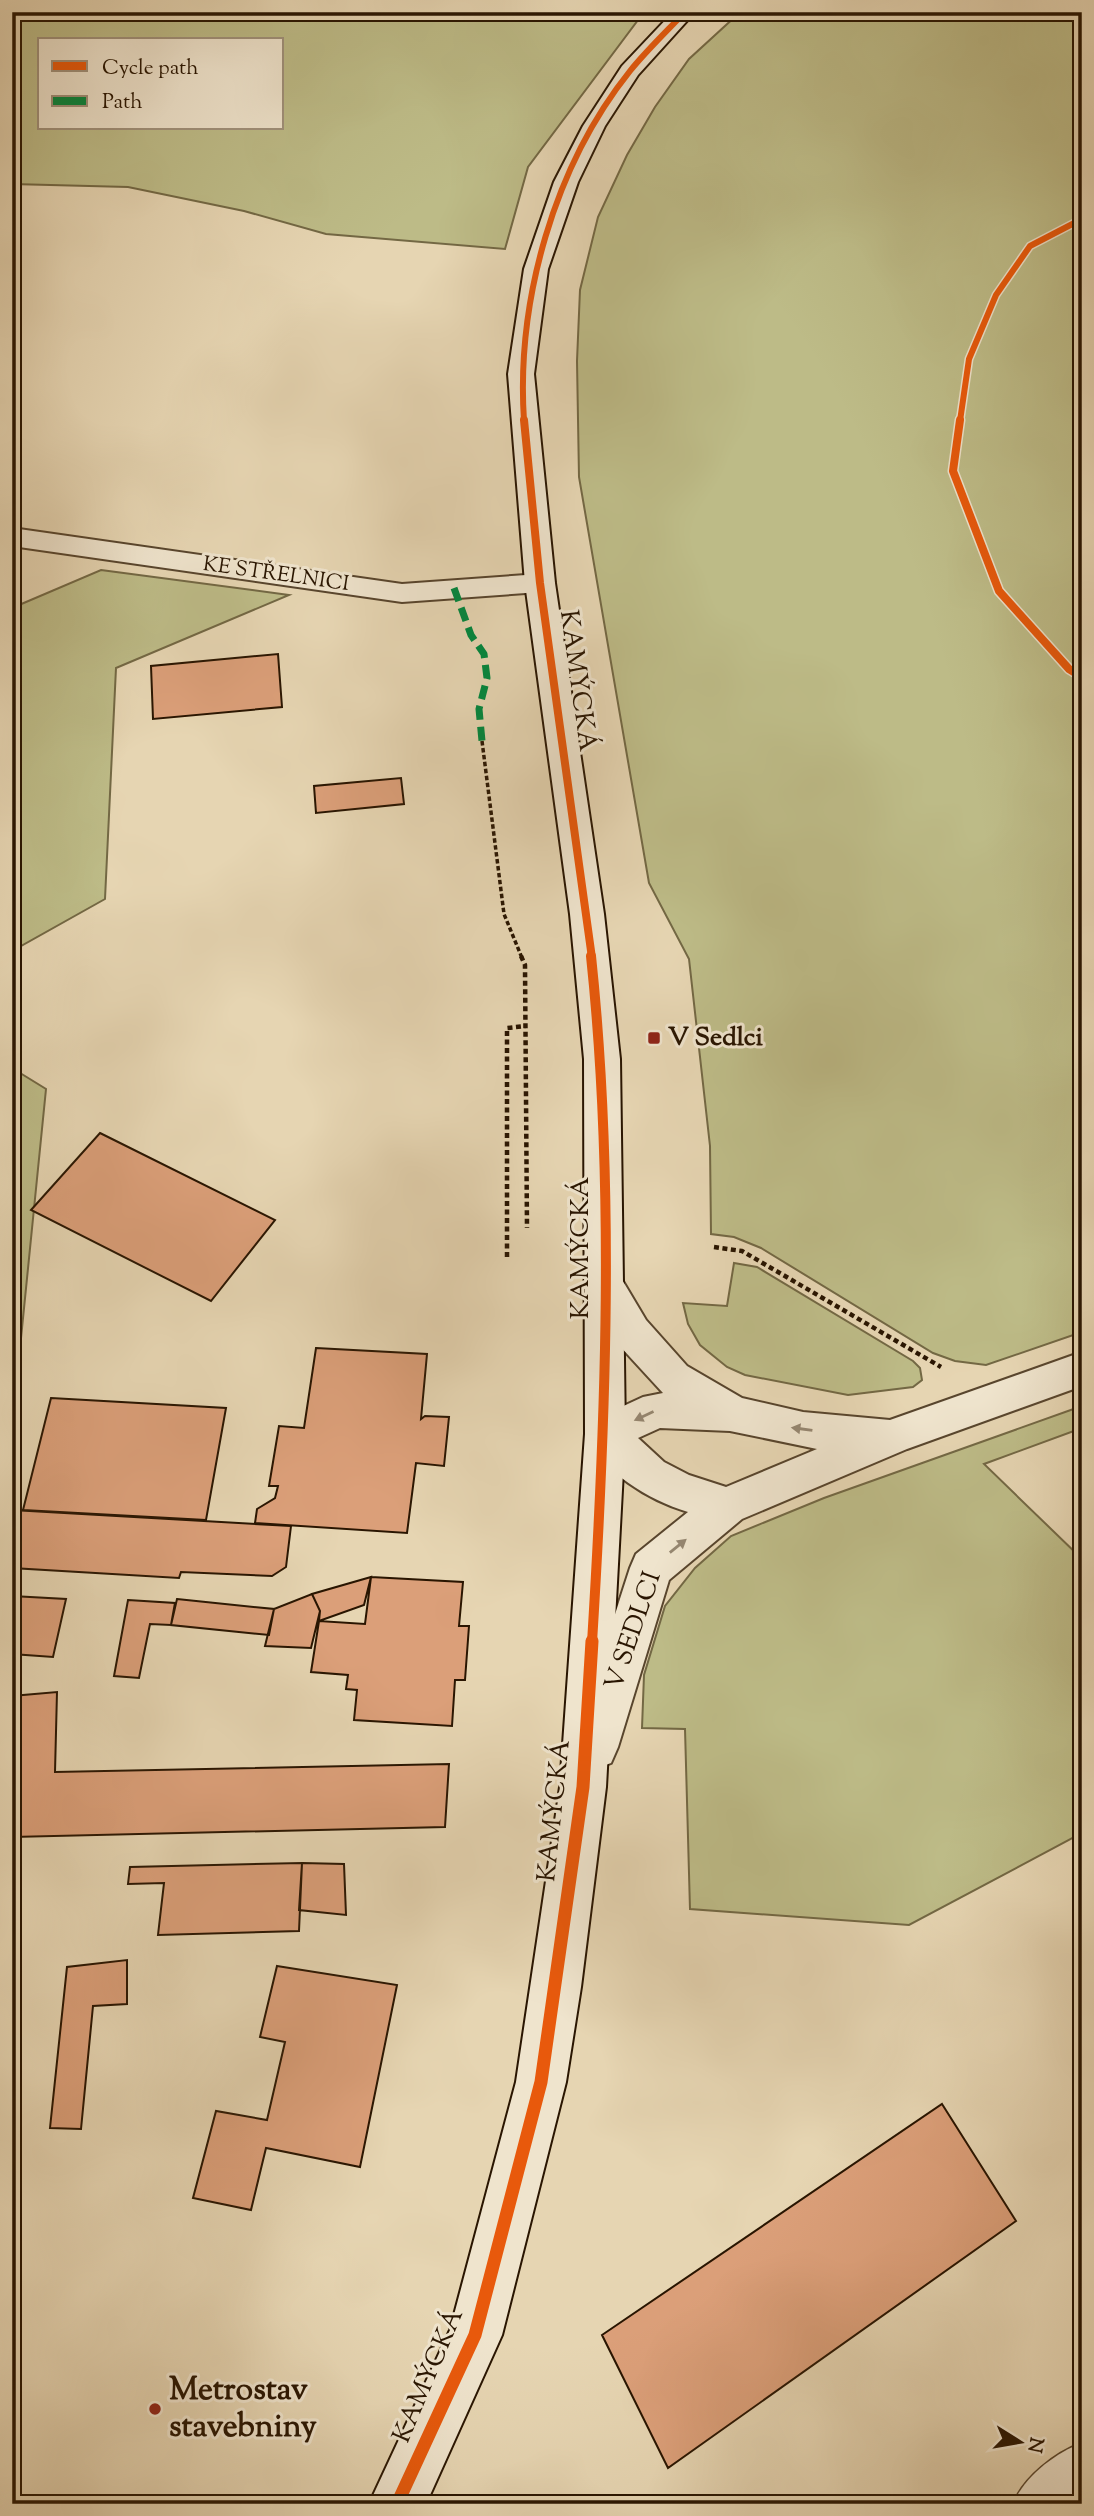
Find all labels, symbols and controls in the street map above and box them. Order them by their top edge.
legend [38,38,284,130]
text: Cycle path [102,54,199,84]
text: Path [102,88,143,118]
street label: KE STŘELNICI [201,550,351,600]
street label: KAMÝCKÁ [549,608,605,754]
place label: V Sedlci [668,1020,764,1057]
marker: V Sedlci [646,1030,662,1046]
street label: KAMÝCKÁ [563,1177,600,1319]
one-way arrow [633,1411,654,1422]
one-way arrow [791,1423,813,1434]
one-way arrow [669,1539,686,1554]
street label: V SEDLCI [596,1566,672,1695]
street label: KAMÝCKÁ [529,1738,581,1884]
street label: KAMÝCKÁ [384,2303,474,2449]
place label: Metrostav stavebniny [169,2368,317,2451]
marker: Metrostav stavebniny [147,2401,163,2417]
north arrow [986,2408,1056,2478]
text: N [1020,2435,1049,2455]

